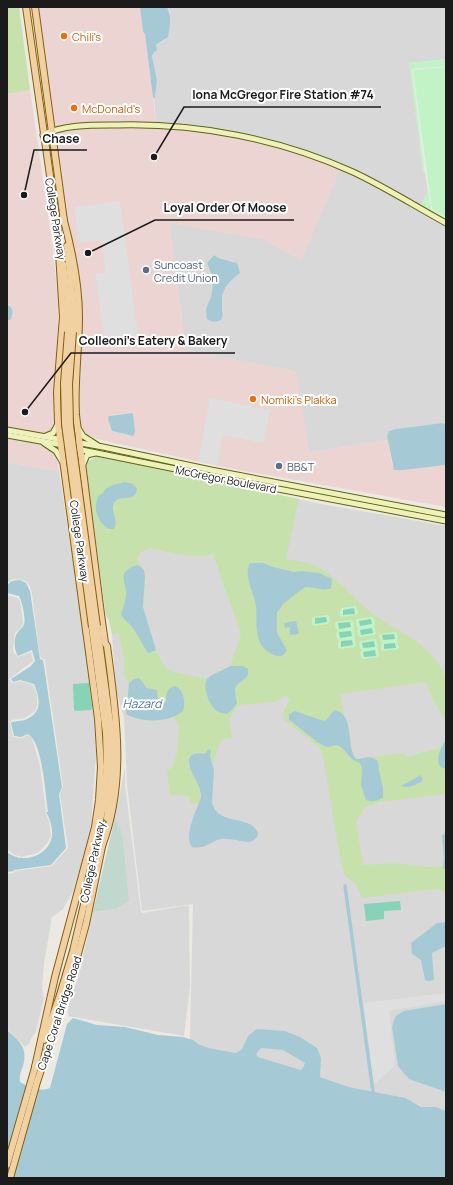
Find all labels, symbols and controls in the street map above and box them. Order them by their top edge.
place label: Chili's [72,29,101,44]
marker: Chili's [59,31,69,41]
callout: Iona McGregor Fire Station #74 [184,83,381,107]
text: Iona McGregor Fire Station #74 [192,86,374,103]
place label: McDonald's [82,101,140,116]
marker: McDonald's [69,103,79,113]
callout: Chase [34,126,87,150]
text: Chase [42,130,80,147]
street label: College Parkway [42,177,70,261]
callout: Loyal Order Of Moose [155,196,294,220]
text: Loyal Order Of Moose [164,199,286,216]
place label: Suncoast Credit Union [154,257,218,285]
marker: Suncoast Credit Union [141,265,151,275]
callout: Colleoni's Eatery & Bakery [71,329,235,353]
text: Colleoni's Eatery & Bakery [79,332,228,349]
place label: Nomiki's Plakka [261,392,337,407]
marker: Nomiki's Plakka [248,394,258,404]
place label: BB&T [287,459,315,474]
marker: BB&T [274,461,284,471]
street label: McGregor Boulevard [174,462,278,496]
street label: College Parkway [67,499,93,583]
water label: Hazard [123,695,163,712]
street label: College Parkway [76,820,108,904]
street label: Cape Coral Bridge Road [33,954,85,1072]

